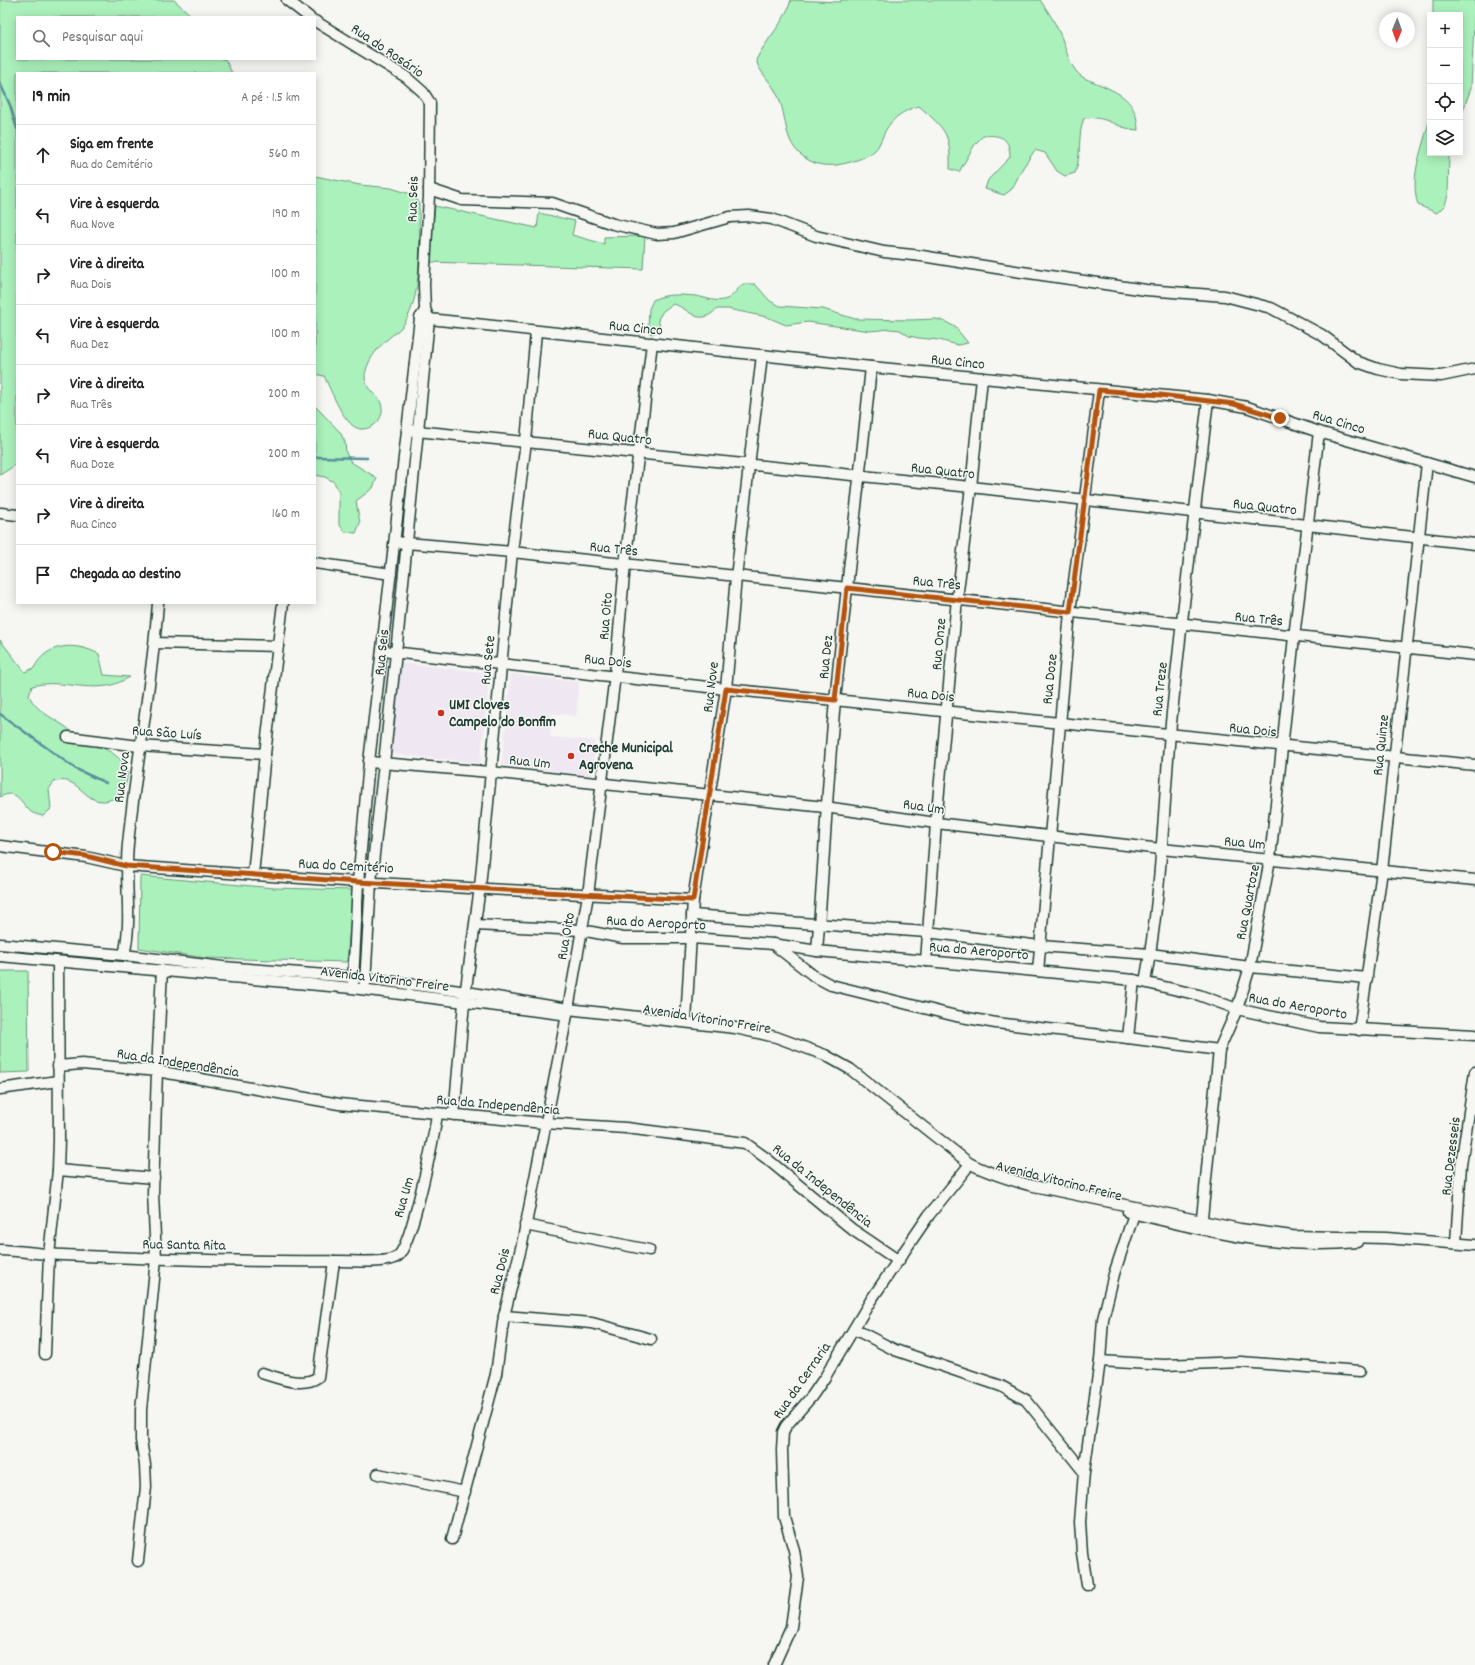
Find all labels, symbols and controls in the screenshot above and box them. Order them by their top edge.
north arrow [1379,12,1415,48]
map controls [1427,12,1463,156]
button: + [1427,12,1463,48]
search box [16,16,316,60]
street label: Rua do Rosário [346,19,428,84]
icon: search [30,27,52,49]
text: Pesquisar aqui [62,27,143,49]
button: − [1427,48,1463,84]
button: locate [1427,84,1463,120]
text: 19 min [32,86,70,110]
text: A pé · 1.5 km [241,89,300,108]
button: layers [1427,120,1463,156]
text: Siga em frente [70,134,153,156]
icon: ahead [32,144,54,166]
text: 560 m [269,145,300,164]
text: Rua do Cemitério [70,156,153,175]
street label: Rua Seis [402,175,426,223]
text: Vire à esquerda [70,194,159,216]
icon: left [32,204,54,226]
text: 190 m [272,205,300,224]
text: Rua Nove [70,216,114,235]
text: Vire à direita [70,254,144,276]
icon: right [32,264,54,286]
text: 100 m [271,265,300,284]
text: Rua Dois [70,276,111,295]
text: Vire à esquerda [70,314,159,336]
street label: Rua Cinco [608,315,664,343]
icon: left [32,324,54,346]
text: 100 m [271,325,300,344]
text: Rua Dez [70,336,108,355]
street label: Rua Cinco [930,349,986,377]
text: Vire à direita [70,374,144,396]
icon: right [32,384,54,406]
text: 200 m [268,385,300,404]
text: Rua Três [70,396,112,415]
street label: Rua Cinco [1309,404,1368,441]
route end [1271,409,1289,427]
street label: Rua Quatro [587,424,653,452]
text: Vire à esquerda [70,434,159,456]
icon: left [32,444,54,466]
text: 200 m [268,445,300,464]
text: Rua Doze [70,456,114,475]
street label: Rua Quatro [910,458,976,486]
text: Vire à direita [70,494,144,516]
street label: Rua Quatro [1232,494,1298,522]
icon: right [32,504,54,526]
text: 160 m [272,505,300,524]
text: Rua Cinco [70,516,117,535]
street label: Rua Três [588,537,639,563]
icon: arrive [32,564,54,586]
text: Chegada ao destino [70,564,181,586]
street label: Rua Três [911,571,962,597]
street label: Rua Oito [594,591,620,641]
street label: Rua Três [1233,607,1284,633]
street label: Rua Onze [927,617,953,671]
street label: Rua Seis [370,628,396,676]
street label: Rua Sete [475,634,503,686]
street label: Rua Dez [814,634,840,680]
street label: Rua Dois [583,649,633,675]
street label: Rua Doze [1037,652,1065,706]
street label: Rua Nove [698,660,726,714]
street label: Rua Treze [1147,660,1175,718]
street label: Rua Dois [906,683,956,709]
place label: UMI Cloves Campelo do Bonfim [449,695,556,734]
marker: UMI Cloves Campelo do Bonfim [436,708,446,718]
street label: Rua Quinze [1368,713,1396,777]
street label: Rua Dois [1228,718,1278,744]
street label: Rua São Luís [131,721,203,747]
place label: Creche Municipal Agrovena [579,738,673,777]
street label: Rua Nova [109,749,137,804]
street label: Rua Um [508,750,552,776]
marker: Creche Municipal Agrovena [566,751,576,761]
street label: Rua Um [902,794,946,822]
street label: Rua Um [1223,831,1267,857]
route start [44,843,62,861]
street label: Rua do Cemitério [298,854,394,880]
street label: Rua Quartoze [1231,862,1267,942]
street label: Rua do Aeroporto [605,910,707,938]
street label: Rua Oito [552,911,582,962]
street label: Rua do Aeroporto [928,937,1030,967]
street label: Avenida Vitorino Freire [319,961,451,999]
street label: Rua do Aeroporto [1247,987,1349,1027]
street label: Avenida Vitorino Freire [641,999,773,1041]
street label: Rua da Independência [115,1043,241,1085]
street label: Rua da Independência [435,1090,561,1122]
street label: Rua Dezesseis [1436,1116,1468,1197]
street label: Rua da Independência [767,1139,877,1235]
street label: Avenida Vitorino Freire [993,1156,1124,1208]
street label: Rua Um [389,1174,421,1221]
street label: Rua Santa Rita [142,1234,227,1258]
street label: Rua Dois [484,1246,517,1297]
street label: Rua da Cerraria [768,1337,838,1424]

